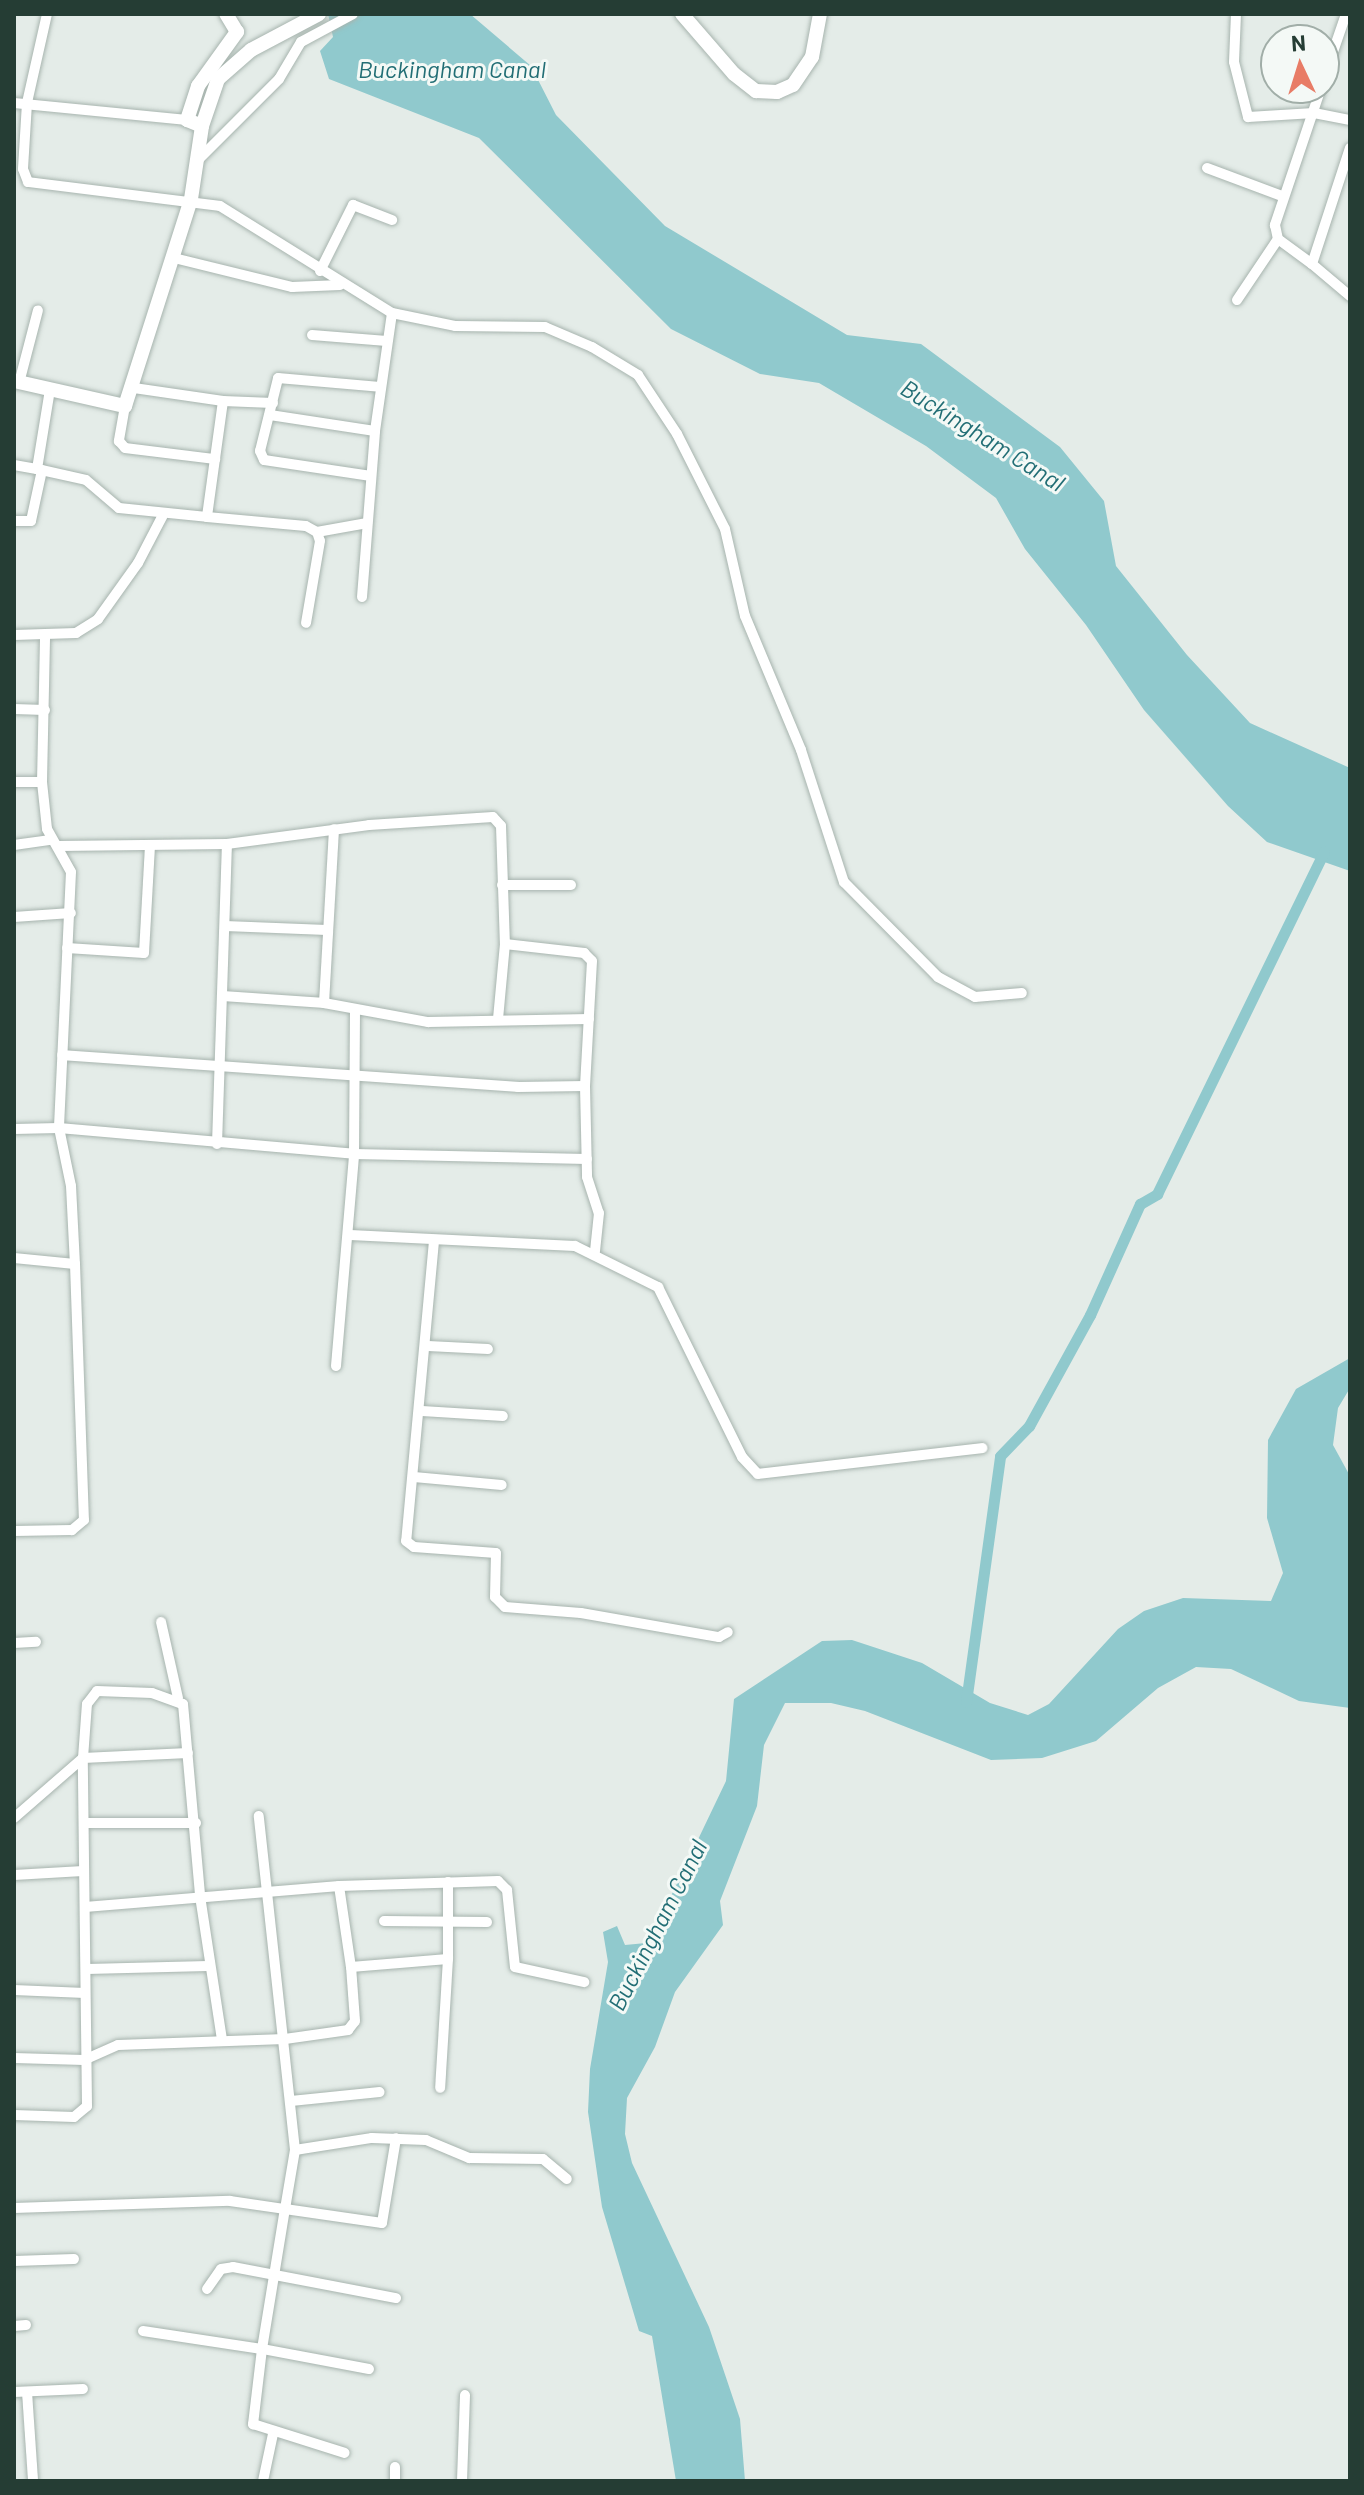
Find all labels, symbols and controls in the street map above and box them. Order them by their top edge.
north arrow [1260,24,1340,104]
text: N [1290,29,1307,56]
water label: Buckingham Canal [358,55,546,83]
water label: Buckingham Canal [896,373,1070,497]
water label: Buckingham Canal [602,1835,712,2015]

